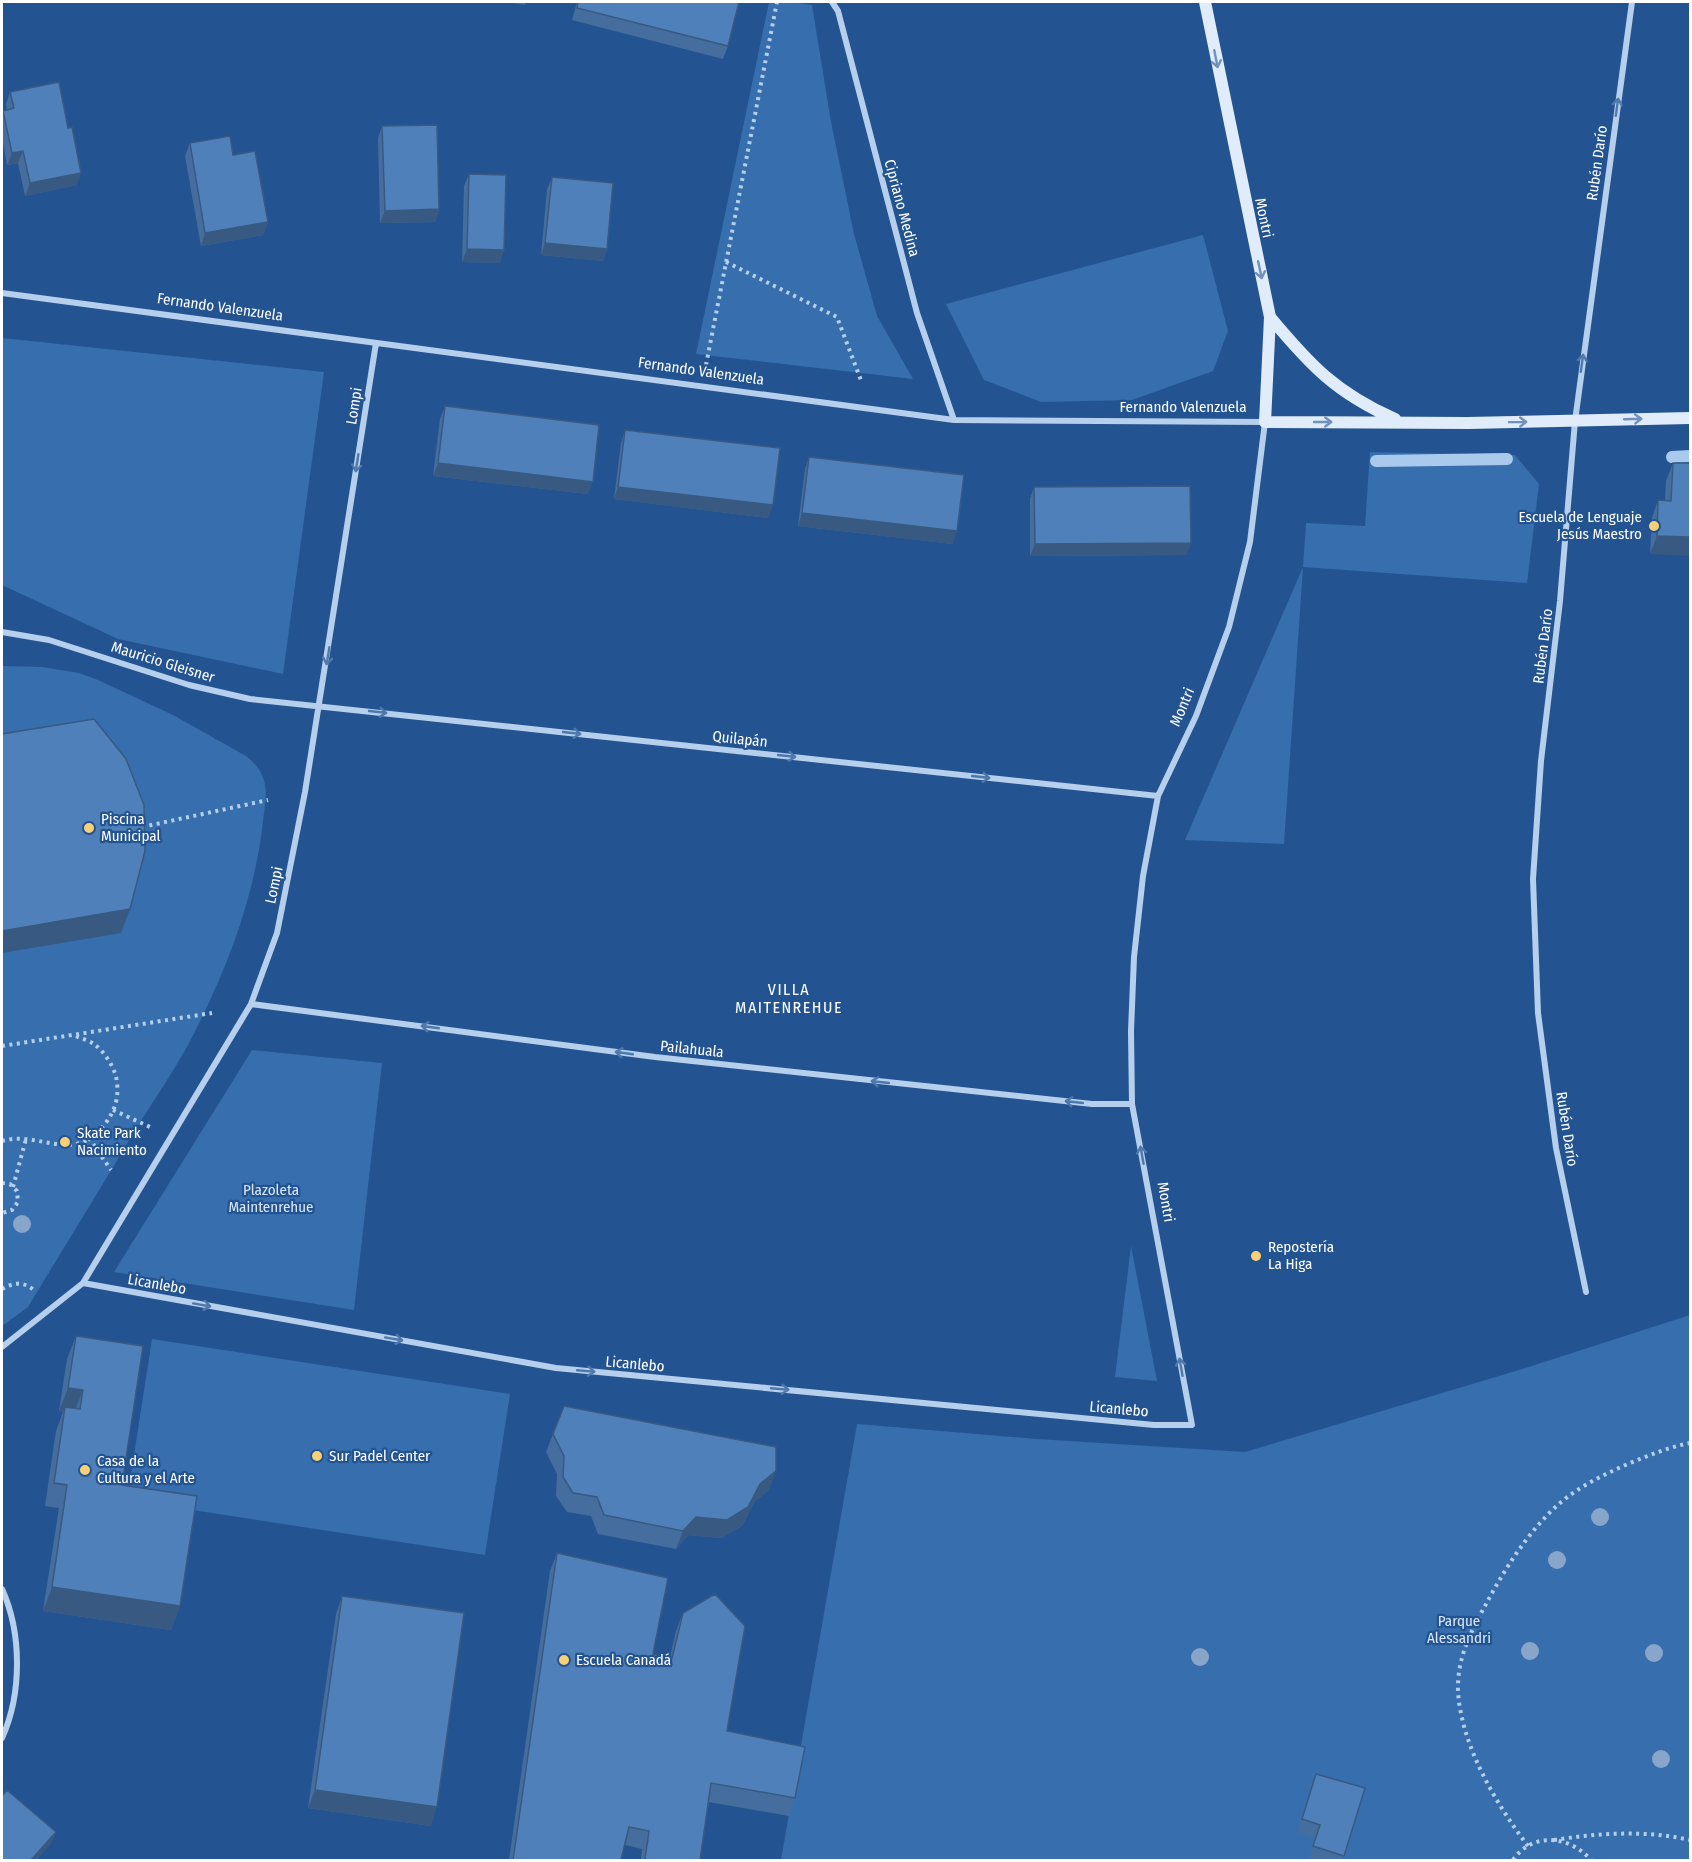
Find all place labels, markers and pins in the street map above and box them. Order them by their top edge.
place label: Escuela de Lenguaje Jesús Maestro [1519,508,1642,543]
marker: Escuela de Lenguaje Jesús Maestro [1647,519,1661,533]
place label: Piscina Municipal [101,810,160,845]
marker: Piscina Municipal [82,821,96,835]
place label: Skate Park Nacimiento [77,1124,147,1159]
marker: Skate Park Nacimiento [58,1135,72,1149]
place label: Repostería La Higa [1268,1238,1334,1273]
marker: Repostería La Higa [1249,1249,1263,1263]
place label: Sur Padel Center [329,1447,431,1465]
marker: Sur Padel Center [310,1449,324,1463]
place label: Casa de la Cultura y el Arte [97,1452,195,1487]
marker: Casa de la Cultura y el Arte [78,1463,92,1477]
place label: Escuela Canadá [576,1651,671,1669]
marker: Escuela Canadá [557,1653,571,1667]

